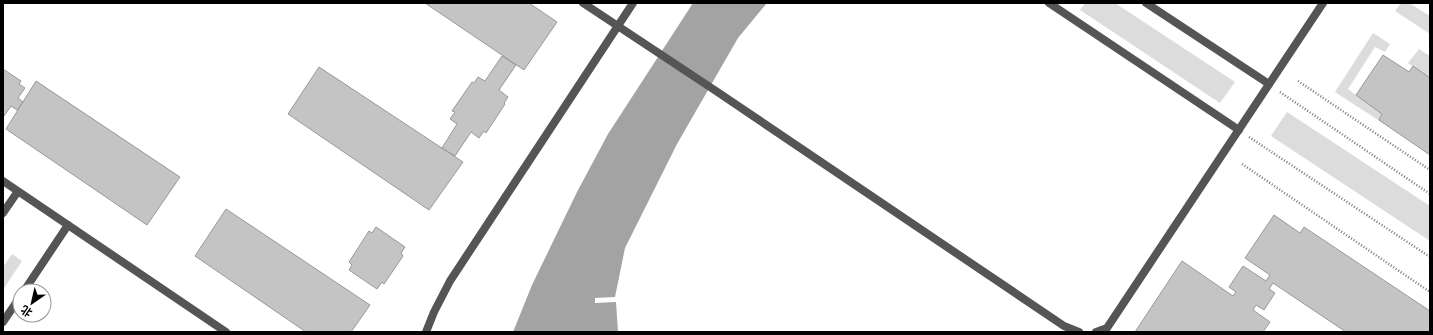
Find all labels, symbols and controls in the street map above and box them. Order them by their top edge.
north arrow [12,283,52,323]
text: 北 [18,302,35,319]

